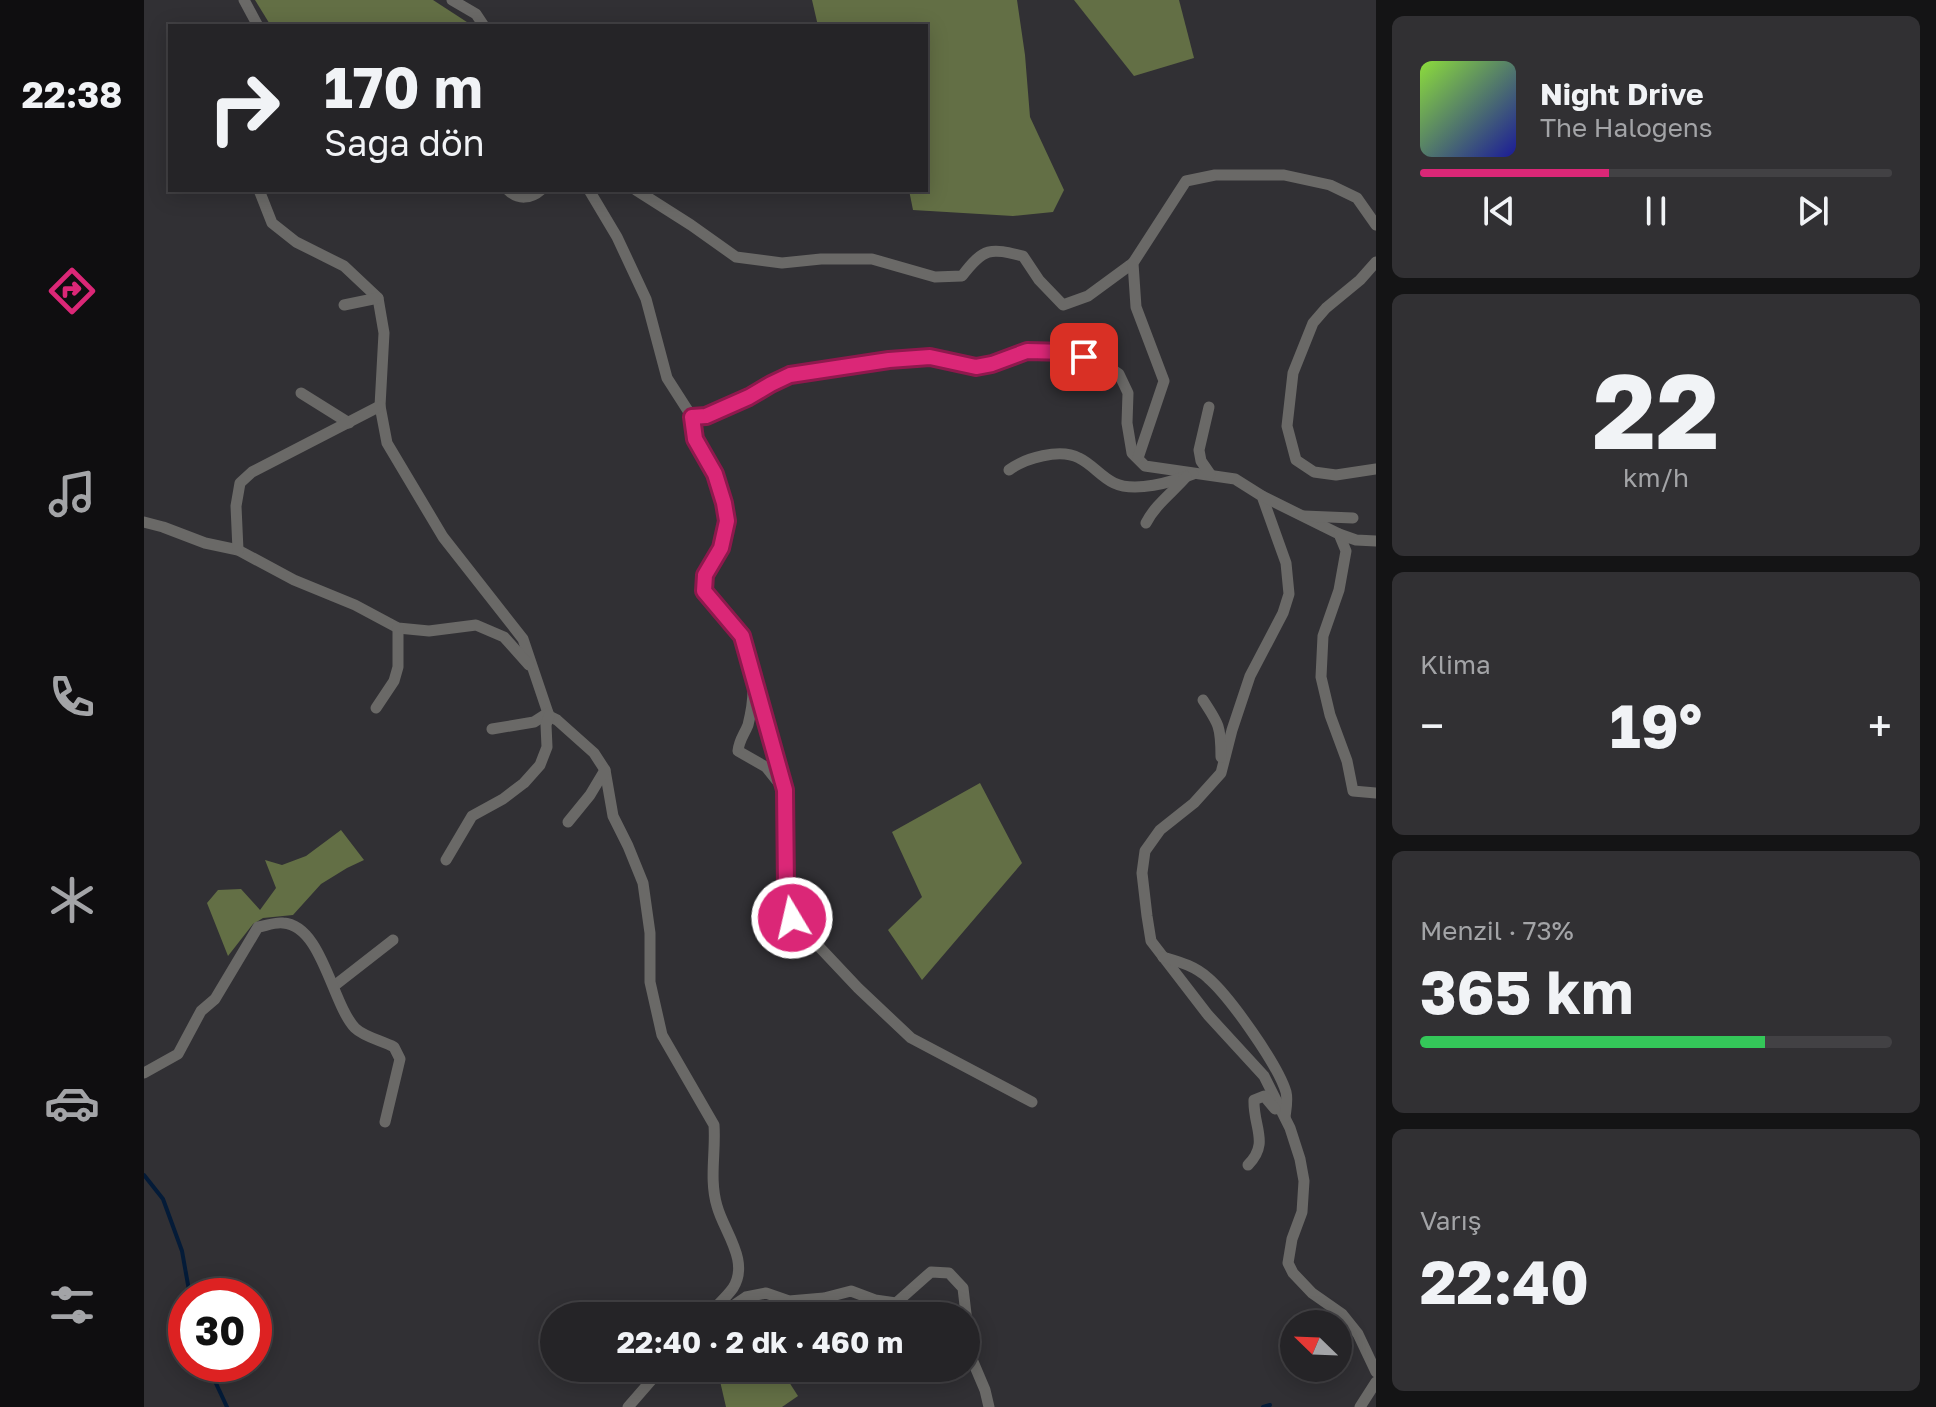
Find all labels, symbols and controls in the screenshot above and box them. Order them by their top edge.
text: 170 m [324,53,483,120]
icon: right [192,56,296,160]
text: 22:38 [22,73,122,116]
text: Night Drive [1540,76,1704,112]
text: The Halogens [1540,112,1713,143]
text: Sağa dön [324,121,485,164]
icon: previous [1477,189,1521,233]
icon: pause [1634,189,1678,233]
icon: next [1791,189,1835,233]
icon: directions [44,263,100,319]
pin [1050,323,1118,391]
icon: arrive [1062,335,1106,379]
text: 22 [1593,347,1719,472]
text: km/h [1623,462,1689,493]
icon: music [44,466,100,522]
text: Klima [1420,649,1491,680]
icon: phone [44,669,100,725]
text: 19° [1610,689,1702,761]
text: − [1420,699,1444,752]
text: + [1868,699,1892,752]
icon: climate [44,872,100,928]
position arrow [750,876,834,960]
text: Menzil · 73% [1420,915,1574,946]
text: 365 km [1420,955,1634,1027]
icon: car [44,1075,100,1131]
text: Varış [1420,1205,1481,1236]
text: 22:40 [1420,1245,1589,1317]
icon: filters [44,1277,100,1333]
speed limit sign: 30 [168,1278,272,1382]
north arrow [1280,1310,1352,1382]
map controls [1280,1310,1352,1382]
text: 22:40 · 2 dk · 460 m [617,1324,903,1360]

